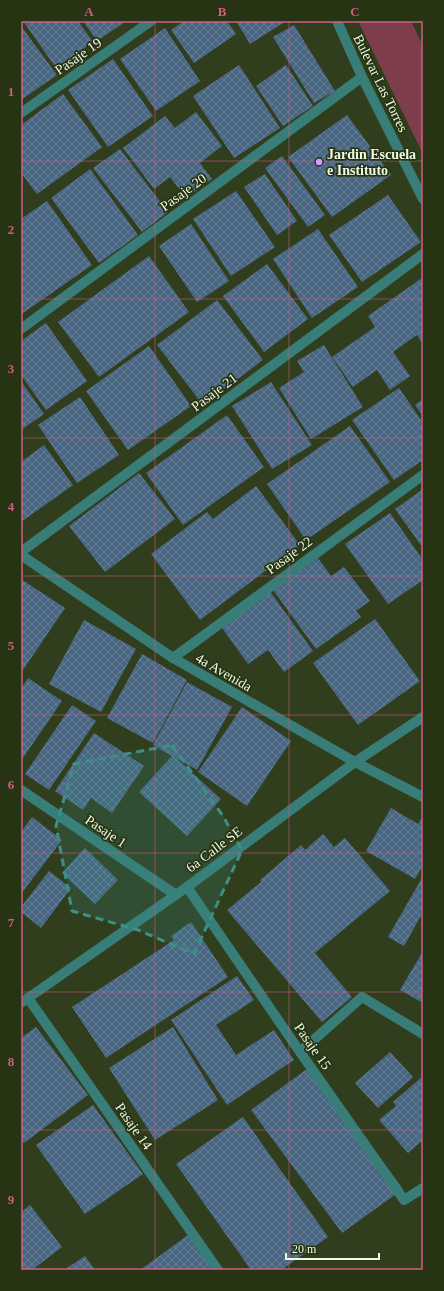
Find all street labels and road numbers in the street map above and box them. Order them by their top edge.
street label: Bulevar Las Torres [350,32,411,135]
street label: Pasaje 19 [52,35,104,78]
street label: Pasaje 20 [157,171,209,214]
street label: Pasaje 21 [189,370,240,414]
street label: Pasaje 22 [263,534,315,577]
street label: 4a Avenida [193,650,255,695]
street label: Pasaje 1 [82,812,129,851]
street label: 6a Calle SE [183,824,245,875]
street label: Pasaje 15 [291,1020,334,1072]
street label: Pasaje 14 [112,1100,155,1152]

